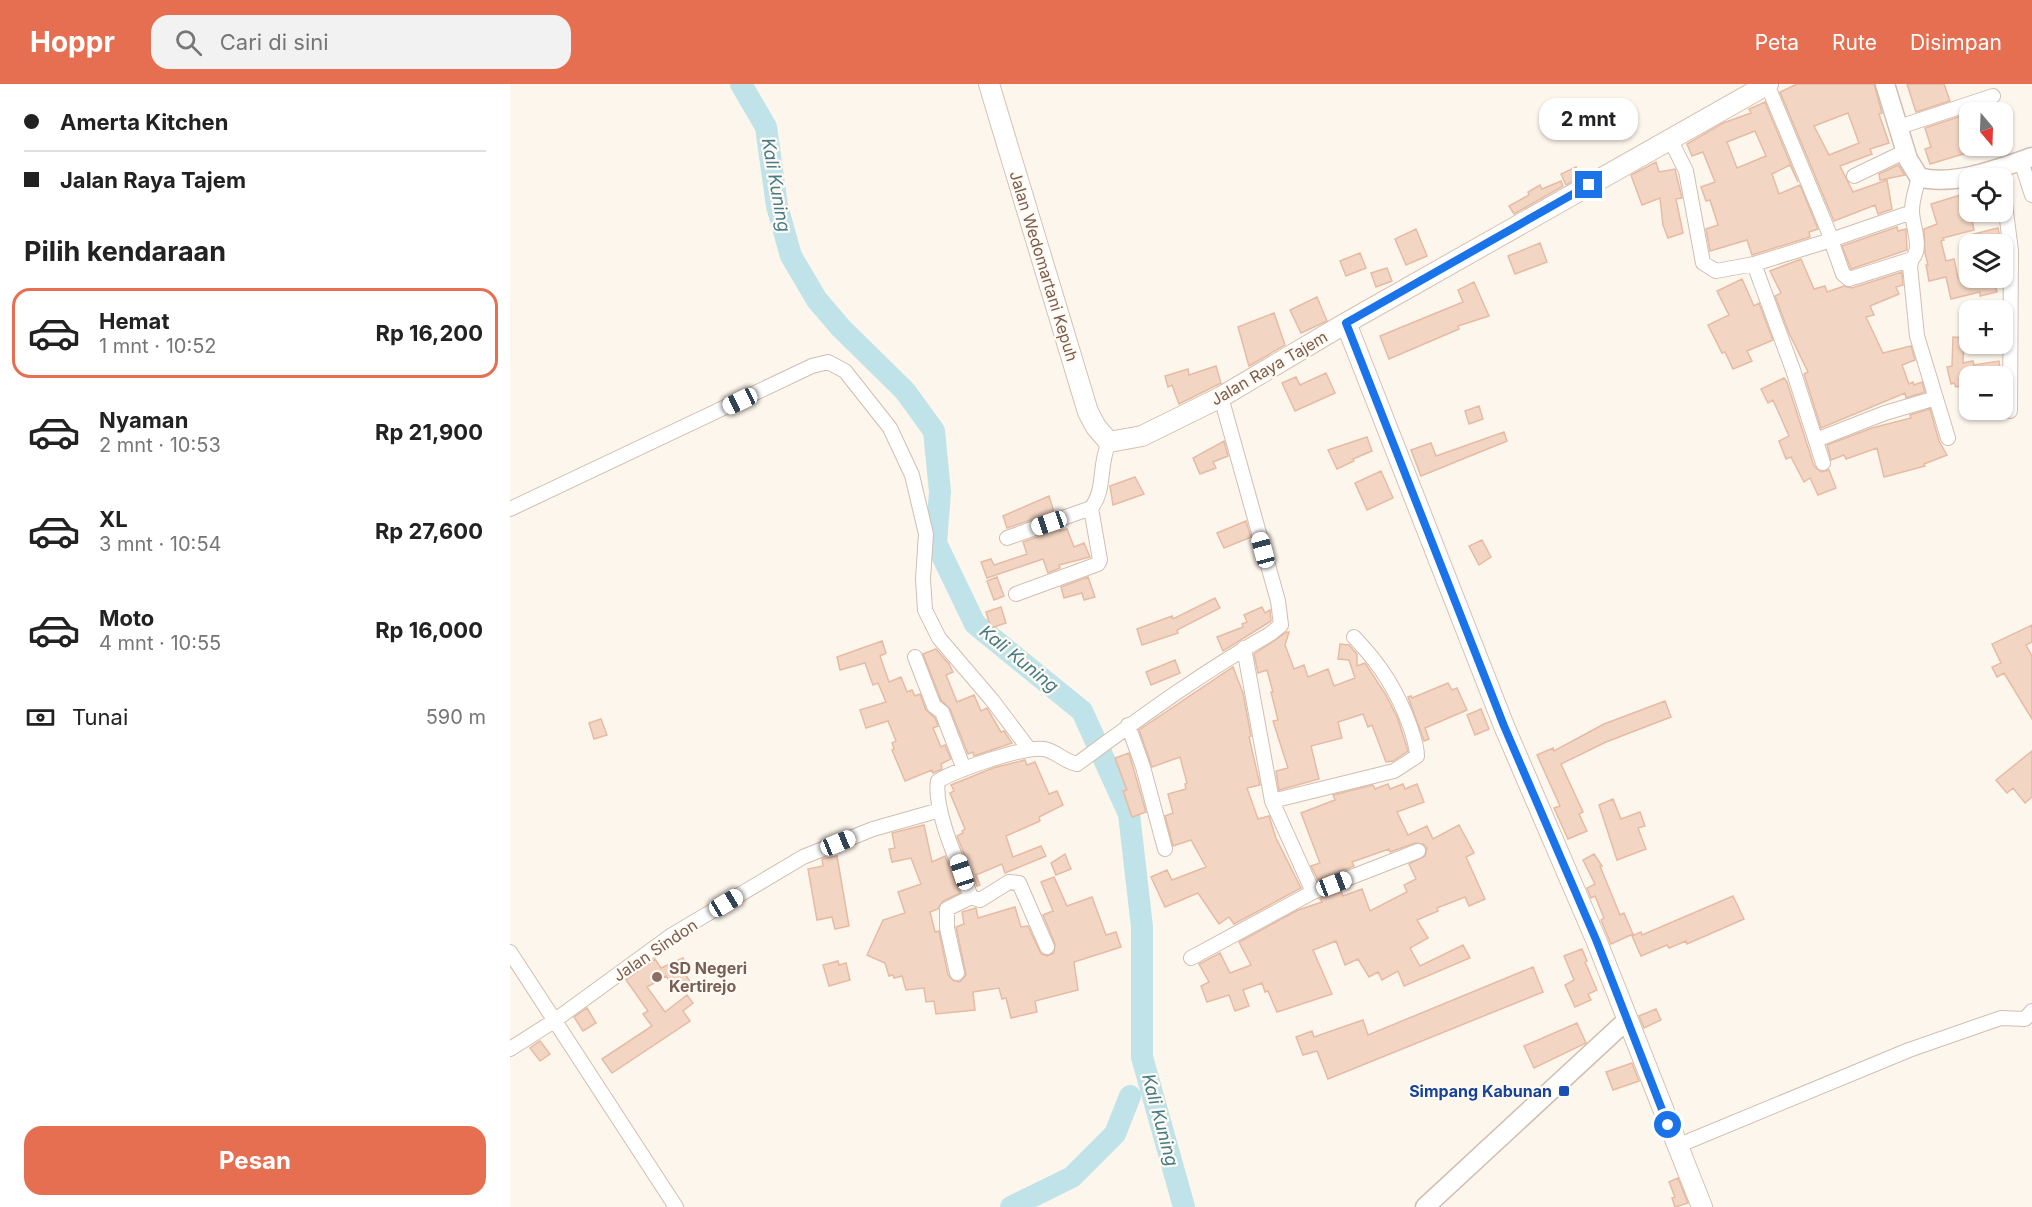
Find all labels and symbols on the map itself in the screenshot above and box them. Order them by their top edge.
callout: 2 mnt [1540,98,1638,140]
north arrow [1959,102,2013,156]
water label: Kali Kuning [758,136,795,234]
street label: Jalan Wedomartani Kepuh [1005,168,1083,364]
route end [1575,171,1602,198]
street label: Jalan Raya Tajem [1207,326,1331,410]
car [720,385,760,417]
car [1029,509,1069,537]
car [1250,530,1276,570]
water label: Kali Kuning [976,621,1063,697]
car [818,828,858,858]
car [948,852,976,892]
car [1314,869,1354,899]
car [706,886,746,920]
street label: Jalan Sindon [609,914,701,986]
place label: SD Negeri Kertirejo [669,958,747,996]
marker: SD Negeri Kertirejo [650,970,664,984]
water label: Kali Kuning [1138,1071,1183,1168]
place label: Simpang Kabunan [1409,1081,1552,1101]
marker: Simpang Kabunan [1557,1084,1571,1098]
route start [1654,1111,1681,1138]

